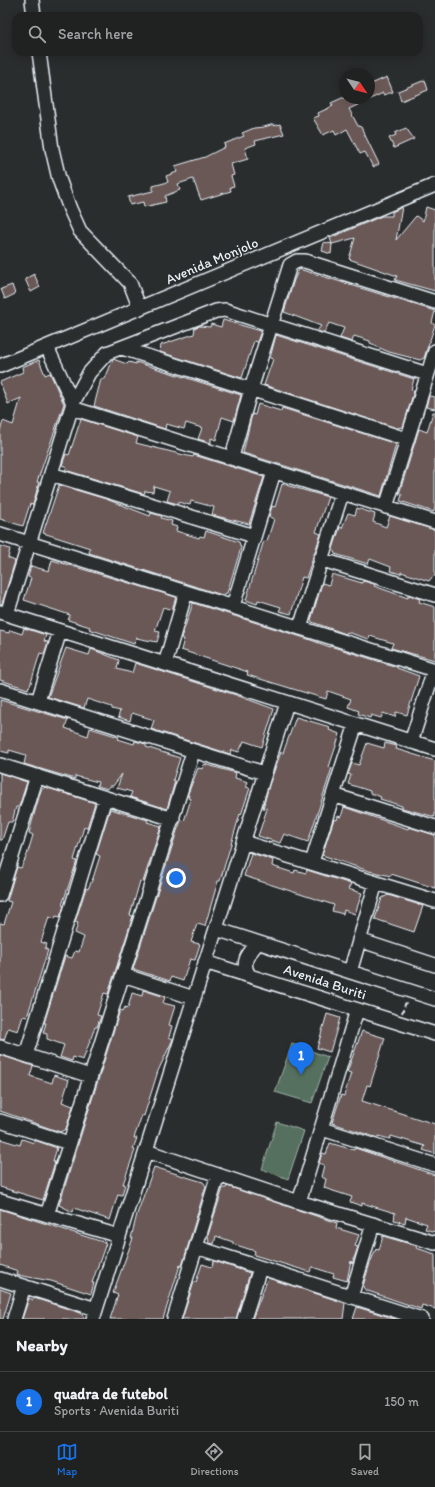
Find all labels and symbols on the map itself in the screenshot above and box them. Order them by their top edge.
north arrow [339,68,375,104]
street label: Avenida Monjolo [163,234,261,288]
your location [166,868,186,888]
street label: Avenida Buriti [282,961,368,1003]
pin: 1 [288,1042,314,1075]

